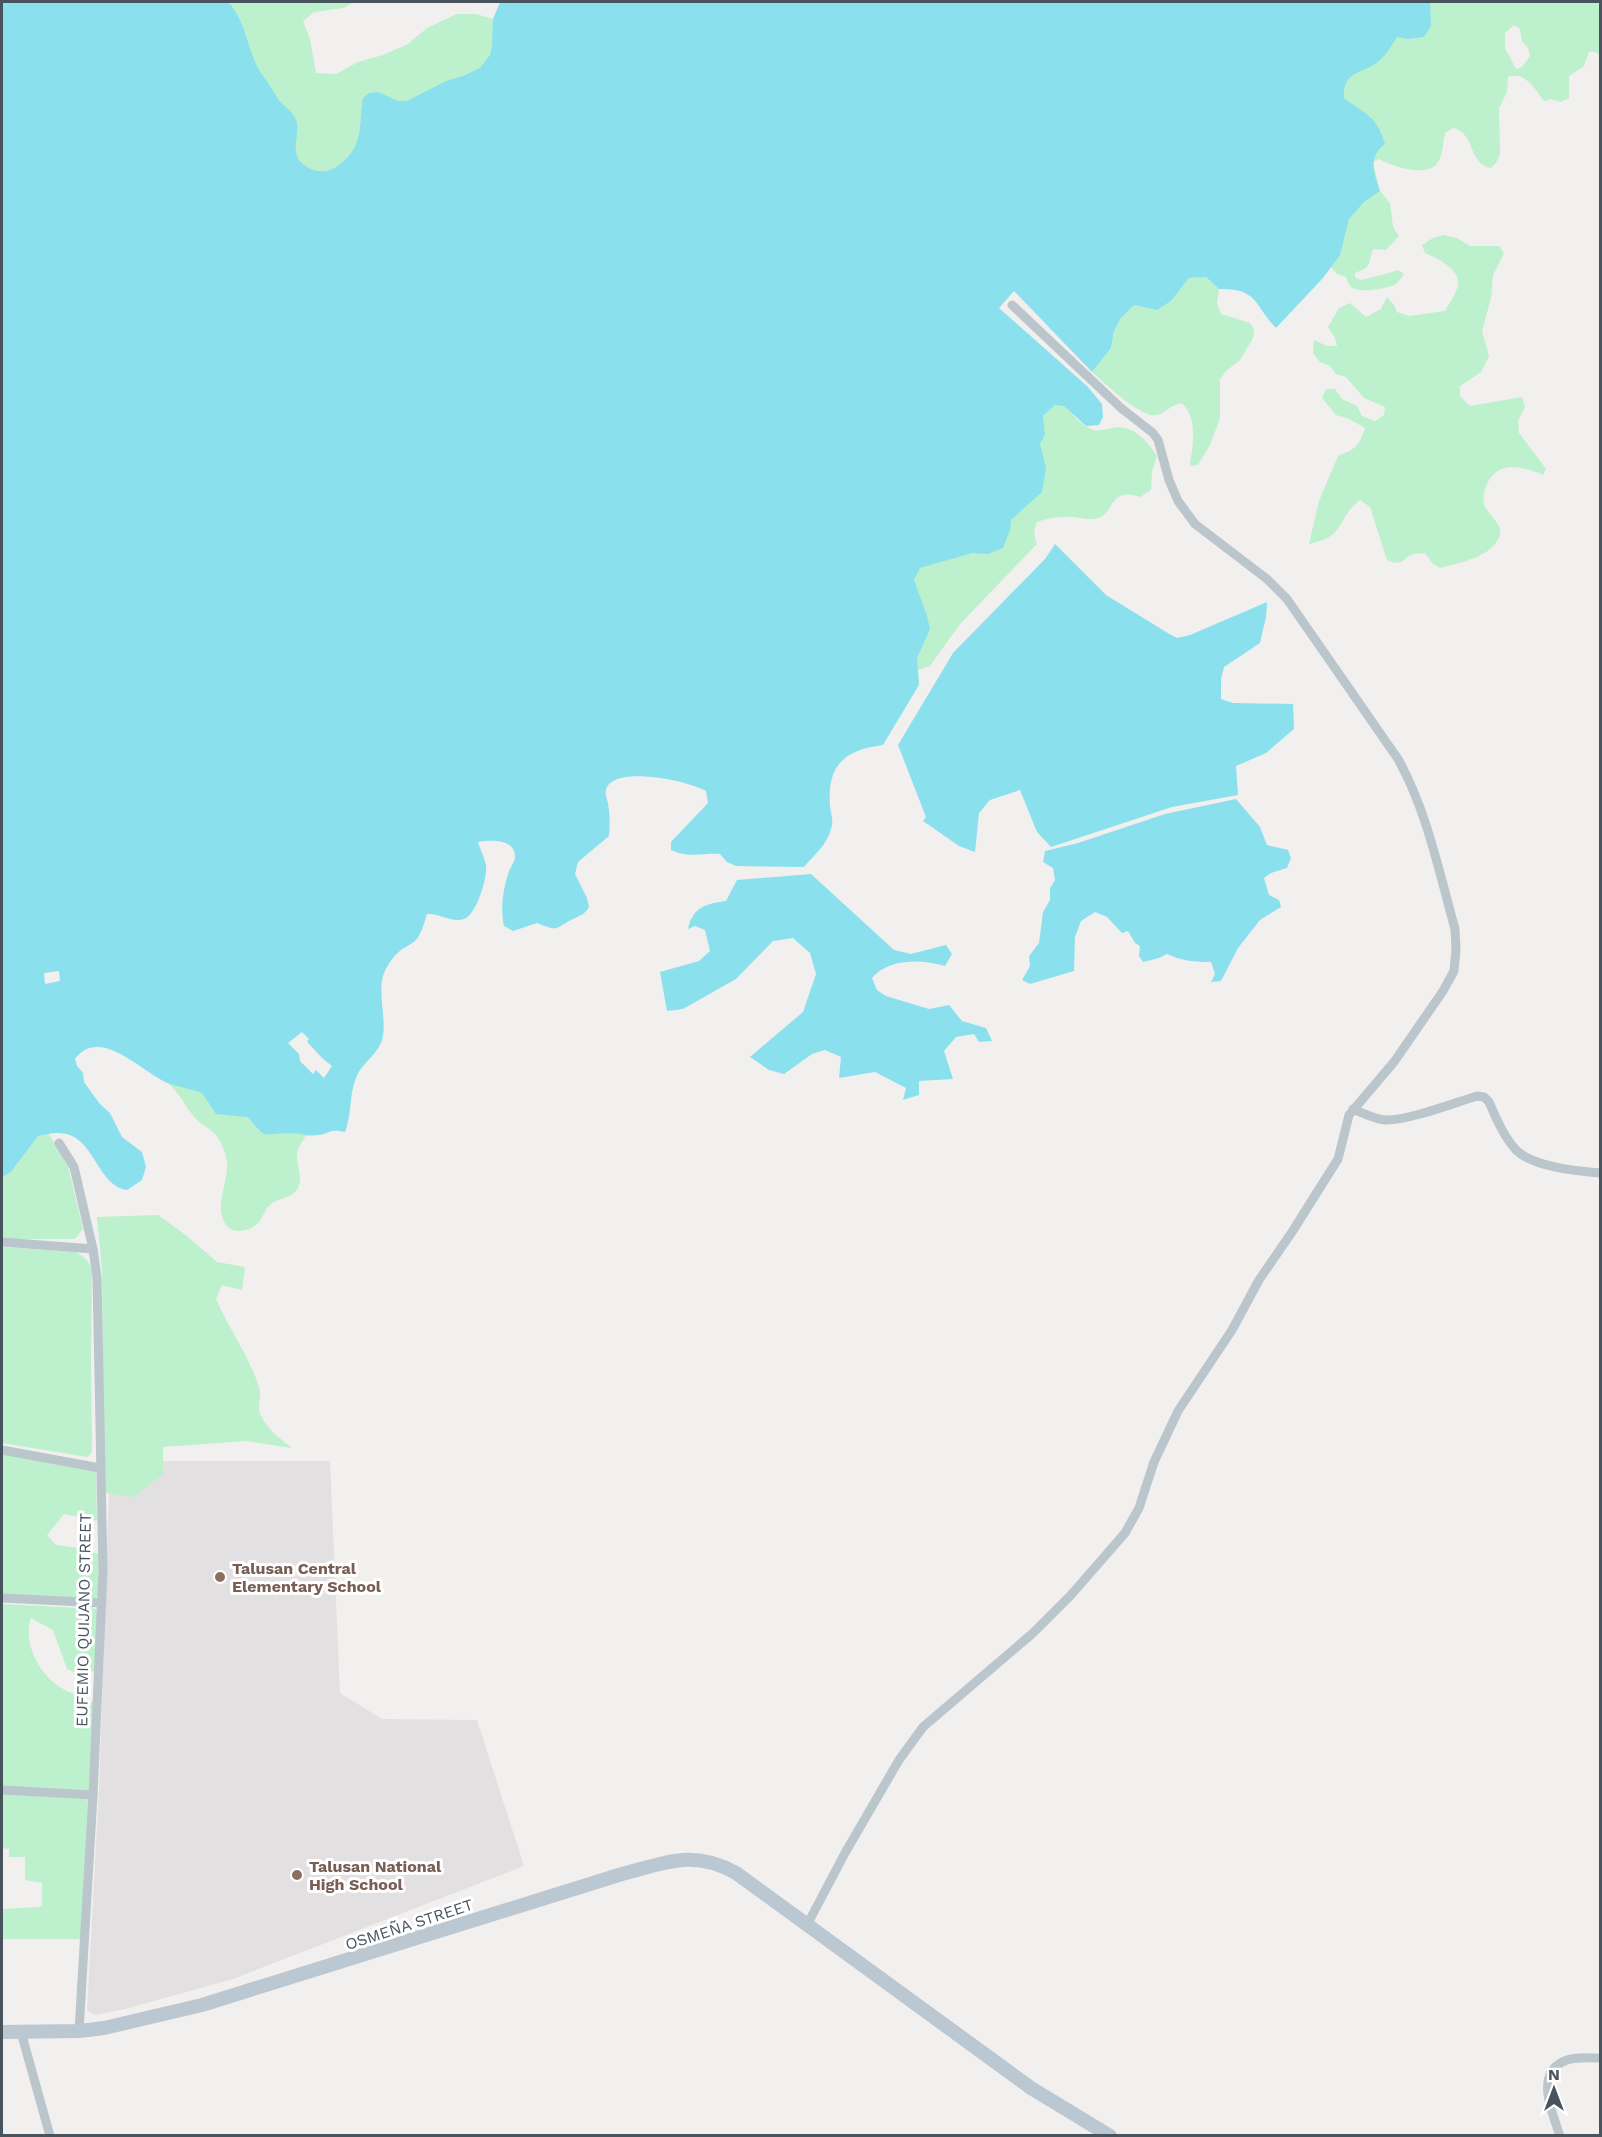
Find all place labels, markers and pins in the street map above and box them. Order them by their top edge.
place label: Talusan Central Elementary School [232,1559,382,1596]
marker: Talusan Central Elementary School [213,1570,227,1584]
place label: Talusan National High School [309,1857,442,1894]
marker: Talusan National High School [290,1868,304,1882]

